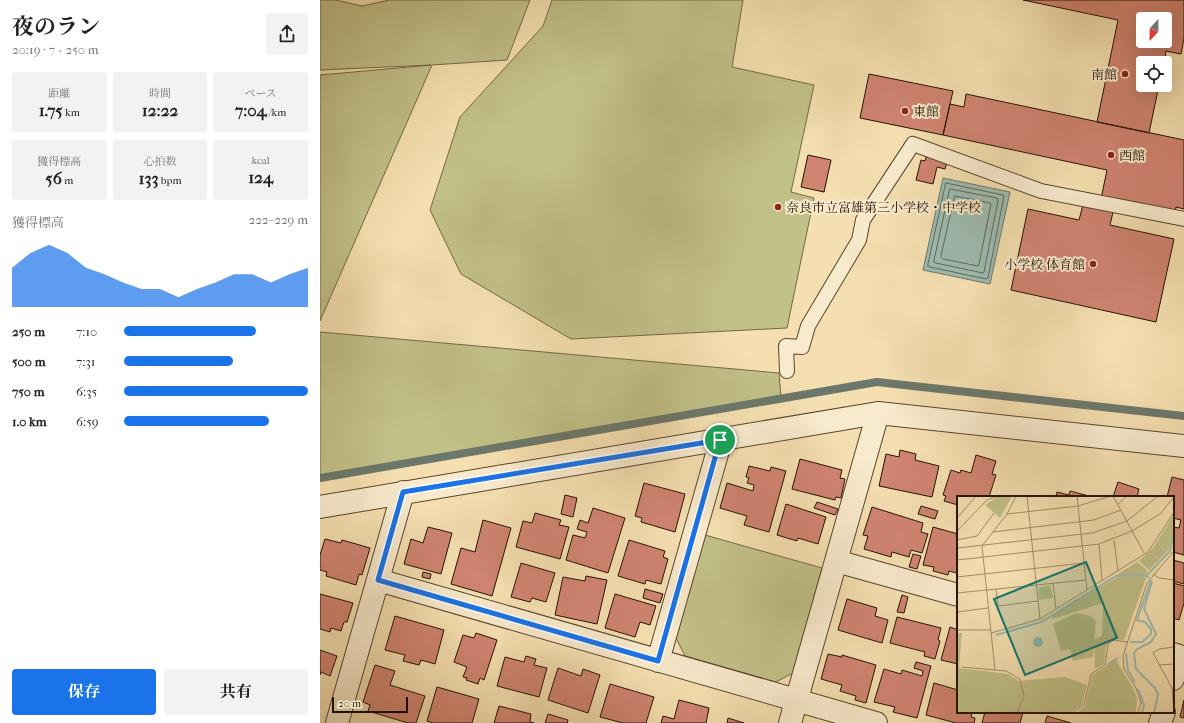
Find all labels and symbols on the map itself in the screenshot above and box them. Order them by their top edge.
north arrow [1136,12,1172,48]
place label: 南館 [1091,67,1117,82]
marker: 南館 [1120,69,1130,79]
place label: 東館 [913,104,939,119]
marker: 東館 [900,106,910,116]
place label: 西館 [1119,148,1145,163]
marker: 西館 [1106,150,1116,160]
place label: 奈良市立富雄第三小学校・中学校 [786,200,981,215]
marker: 奈良市立富雄第三小学校・中学校 [773,202,783,212]
place label: 小学校 体育館 [1004,257,1085,272]
marker: 小学校 体育館 [1088,259,1098,269]
pin [703,423,737,457]
inset map [957,496,1174,713]
scale bar [332,695,408,714]

